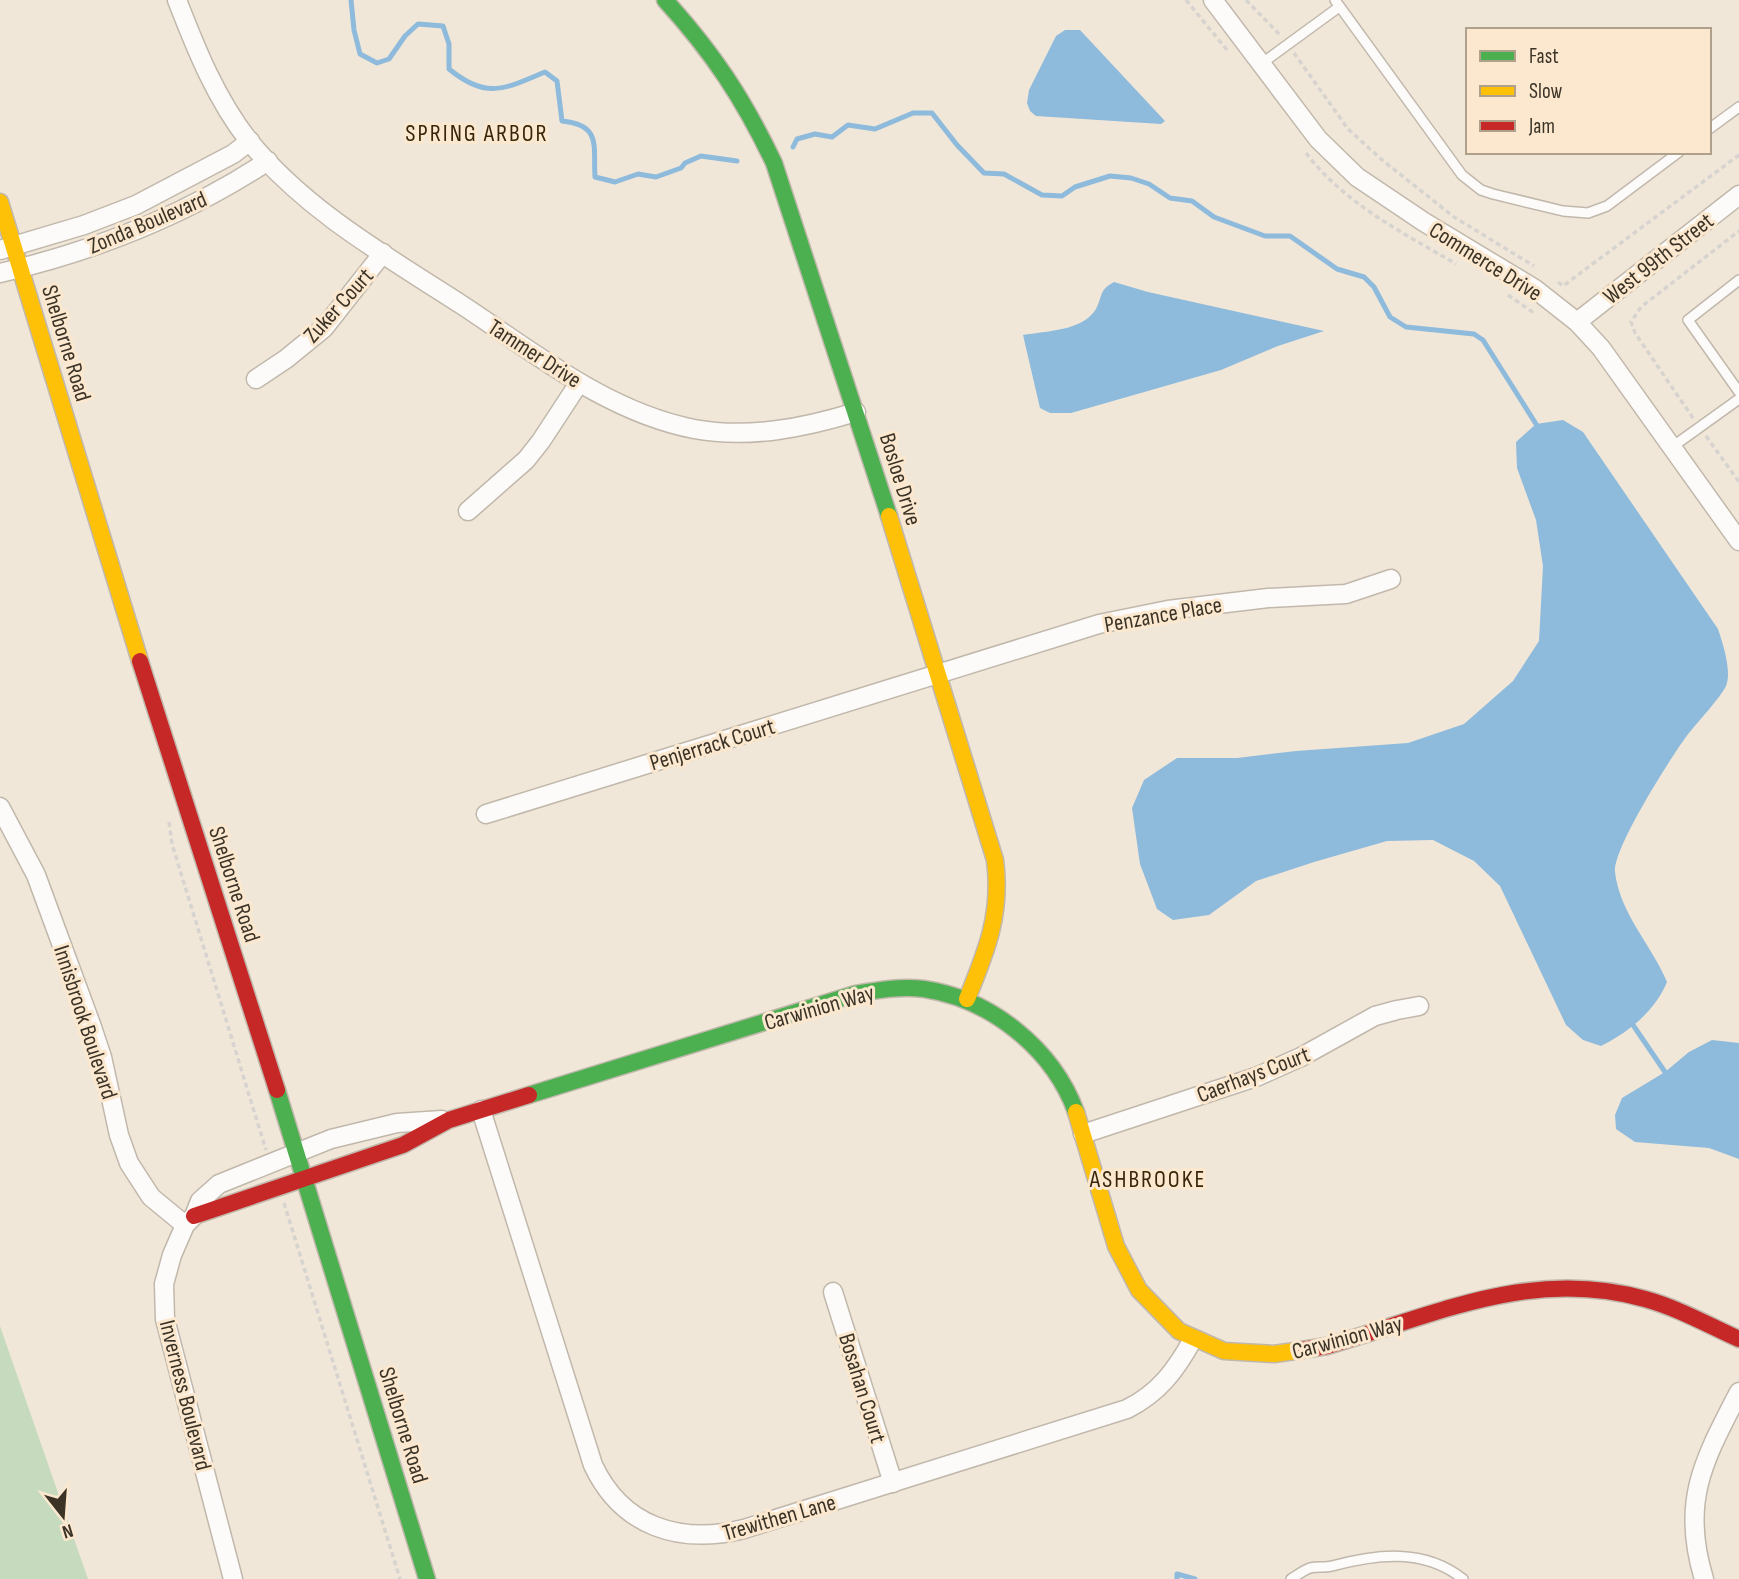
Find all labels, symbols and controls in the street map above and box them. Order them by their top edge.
legend [1466,28,1711,154]
text: Fast [1529,44,1559,69]
text: Slow [1529,79,1563,104]
text: Jam [1528,114,1555,139]
district label: SPRING ARBOR [405,119,549,148]
street label: Zonda Boulevard [84,185,211,261]
street label: West 99th Street [1598,207,1719,311]
street label: Commerce Drive [1424,216,1547,308]
street label: Zuker Court [298,263,380,349]
street label: Shelborne Road [35,282,97,405]
street label: Tammer Drive [482,313,586,394]
street label: Bosloe Drive [873,430,927,529]
street label: Penzance Place [1102,591,1224,639]
street label: Penjerrack Court [646,713,778,777]
street label: Shelborne Road [202,823,266,946]
street label: Innisbrook Boulevard [47,942,123,1103]
street label: Carwinion Way [761,979,877,1037]
street label: Caerhays Court [1193,1041,1314,1109]
district label: ASHBROOKE [1089,1165,1206,1194]
street label: Carwinion Way [1289,1310,1405,1366]
street label: Inverness Boulevard [153,1317,217,1473]
street label: Bosahan Court [832,1330,892,1446]
street label: Shelborne Road [372,1364,434,1487]
north arrow [28,1481,98,1551]
street label: Trewithen Lane [720,1488,839,1547]
text: N [59,1518,76,1543]

